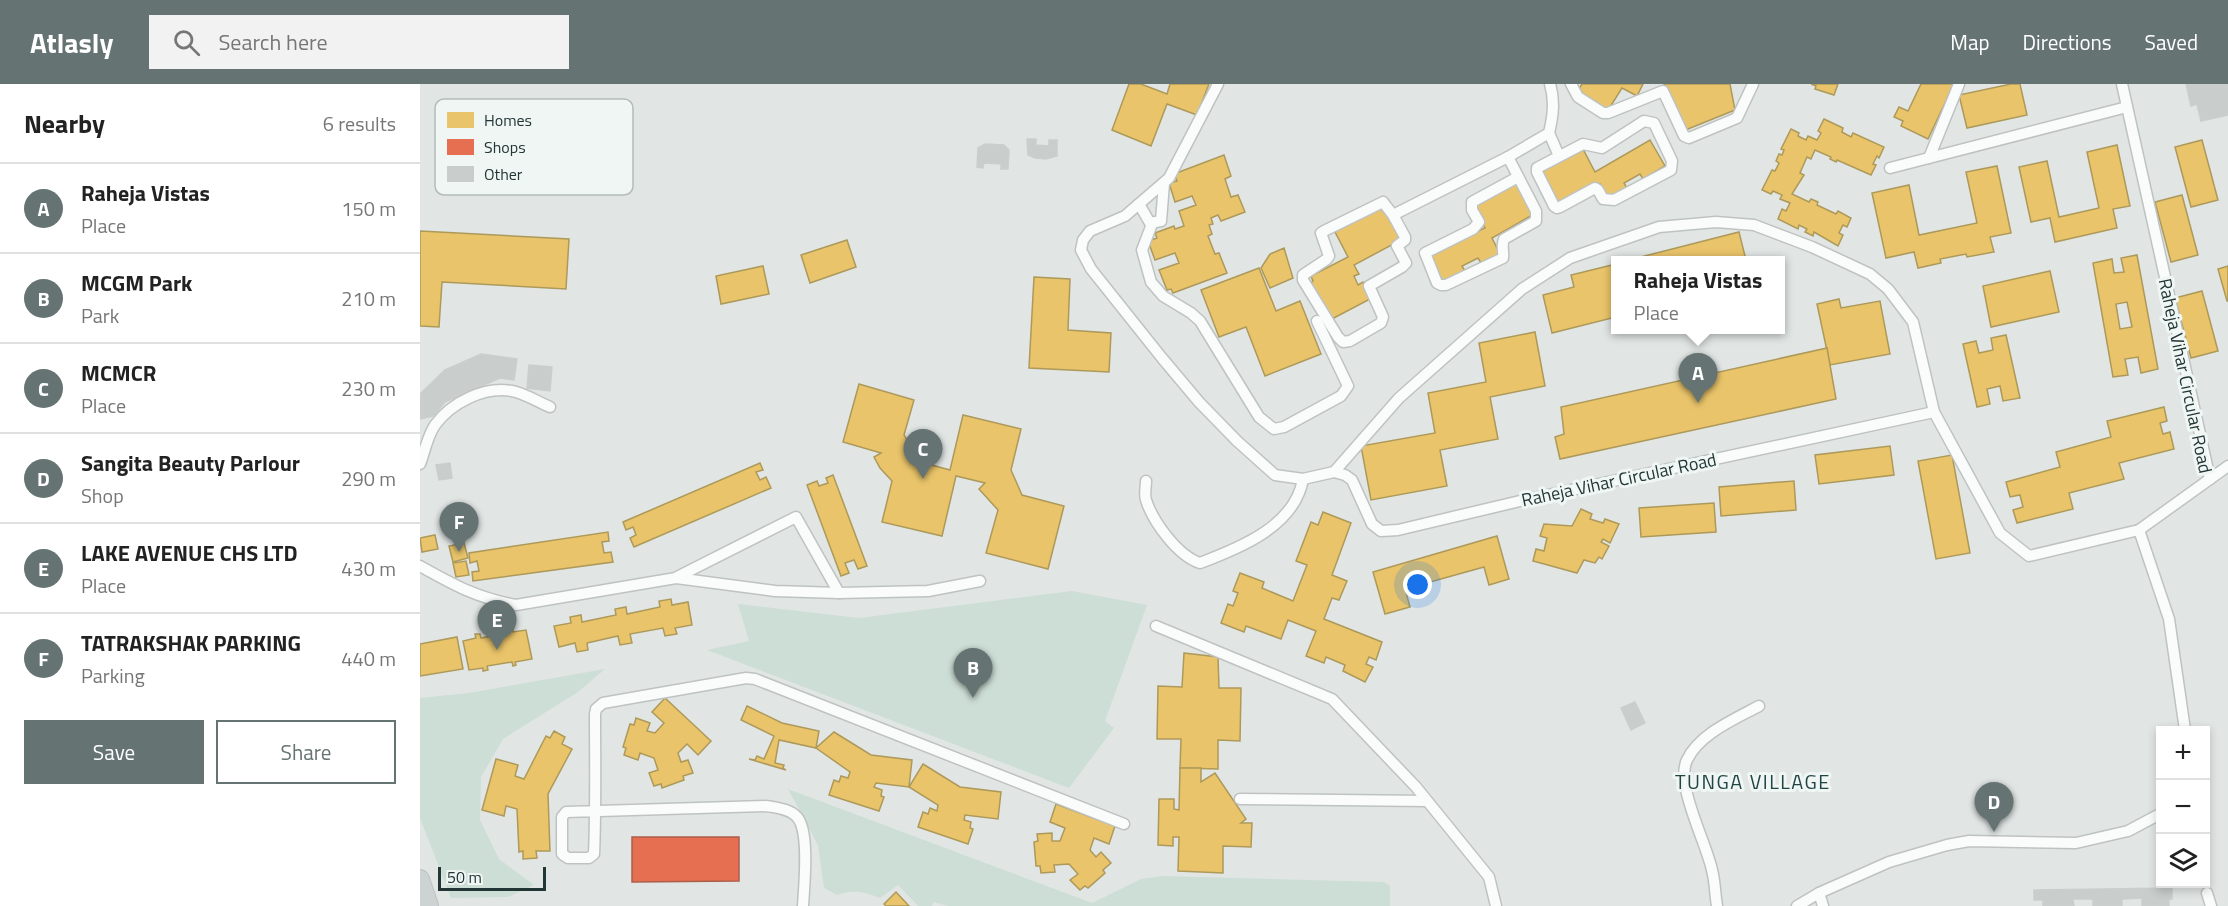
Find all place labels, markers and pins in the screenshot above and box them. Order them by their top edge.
pin: A [1678,354,1718,403]
pin: C [904,430,942,479]
pin: F [440,502,478,552]
pin: E [478,600,517,650]
pin: B [954,648,992,698]
pin: D [1974,782,2014,832]

